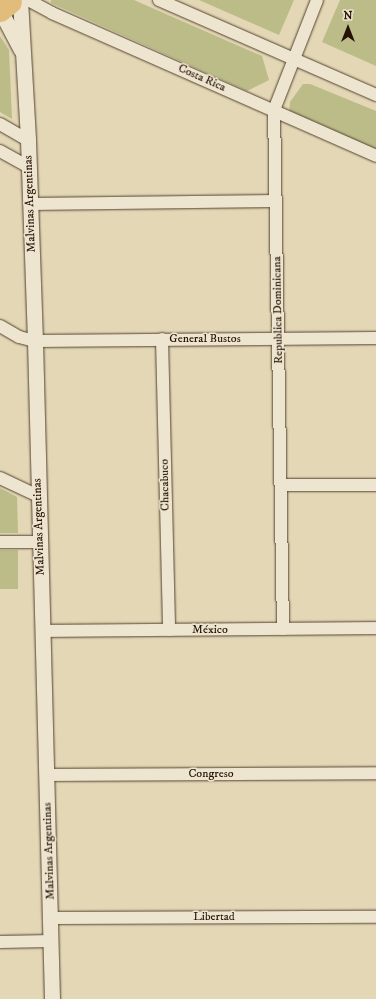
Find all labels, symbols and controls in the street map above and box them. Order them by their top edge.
north arrow [328,8,368,48]
text: N [343,9,353,23]
street label: Costa Rica [176,61,228,95]
street label: Malvinas Argentinas [21,155,39,253]
street label: Republica Dominicana [270,256,286,364]
street label: General Bustos [169,332,241,346]
street label: Chacabuco [157,459,173,511]
street label: Malvinas Argentinas [30,478,48,576]
street label: México [192,623,228,637]
street label: Congreso [188,767,234,781]
street label: Malvinas Argentinas [40,802,58,900]
street label: Libertad [193,910,235,924]

